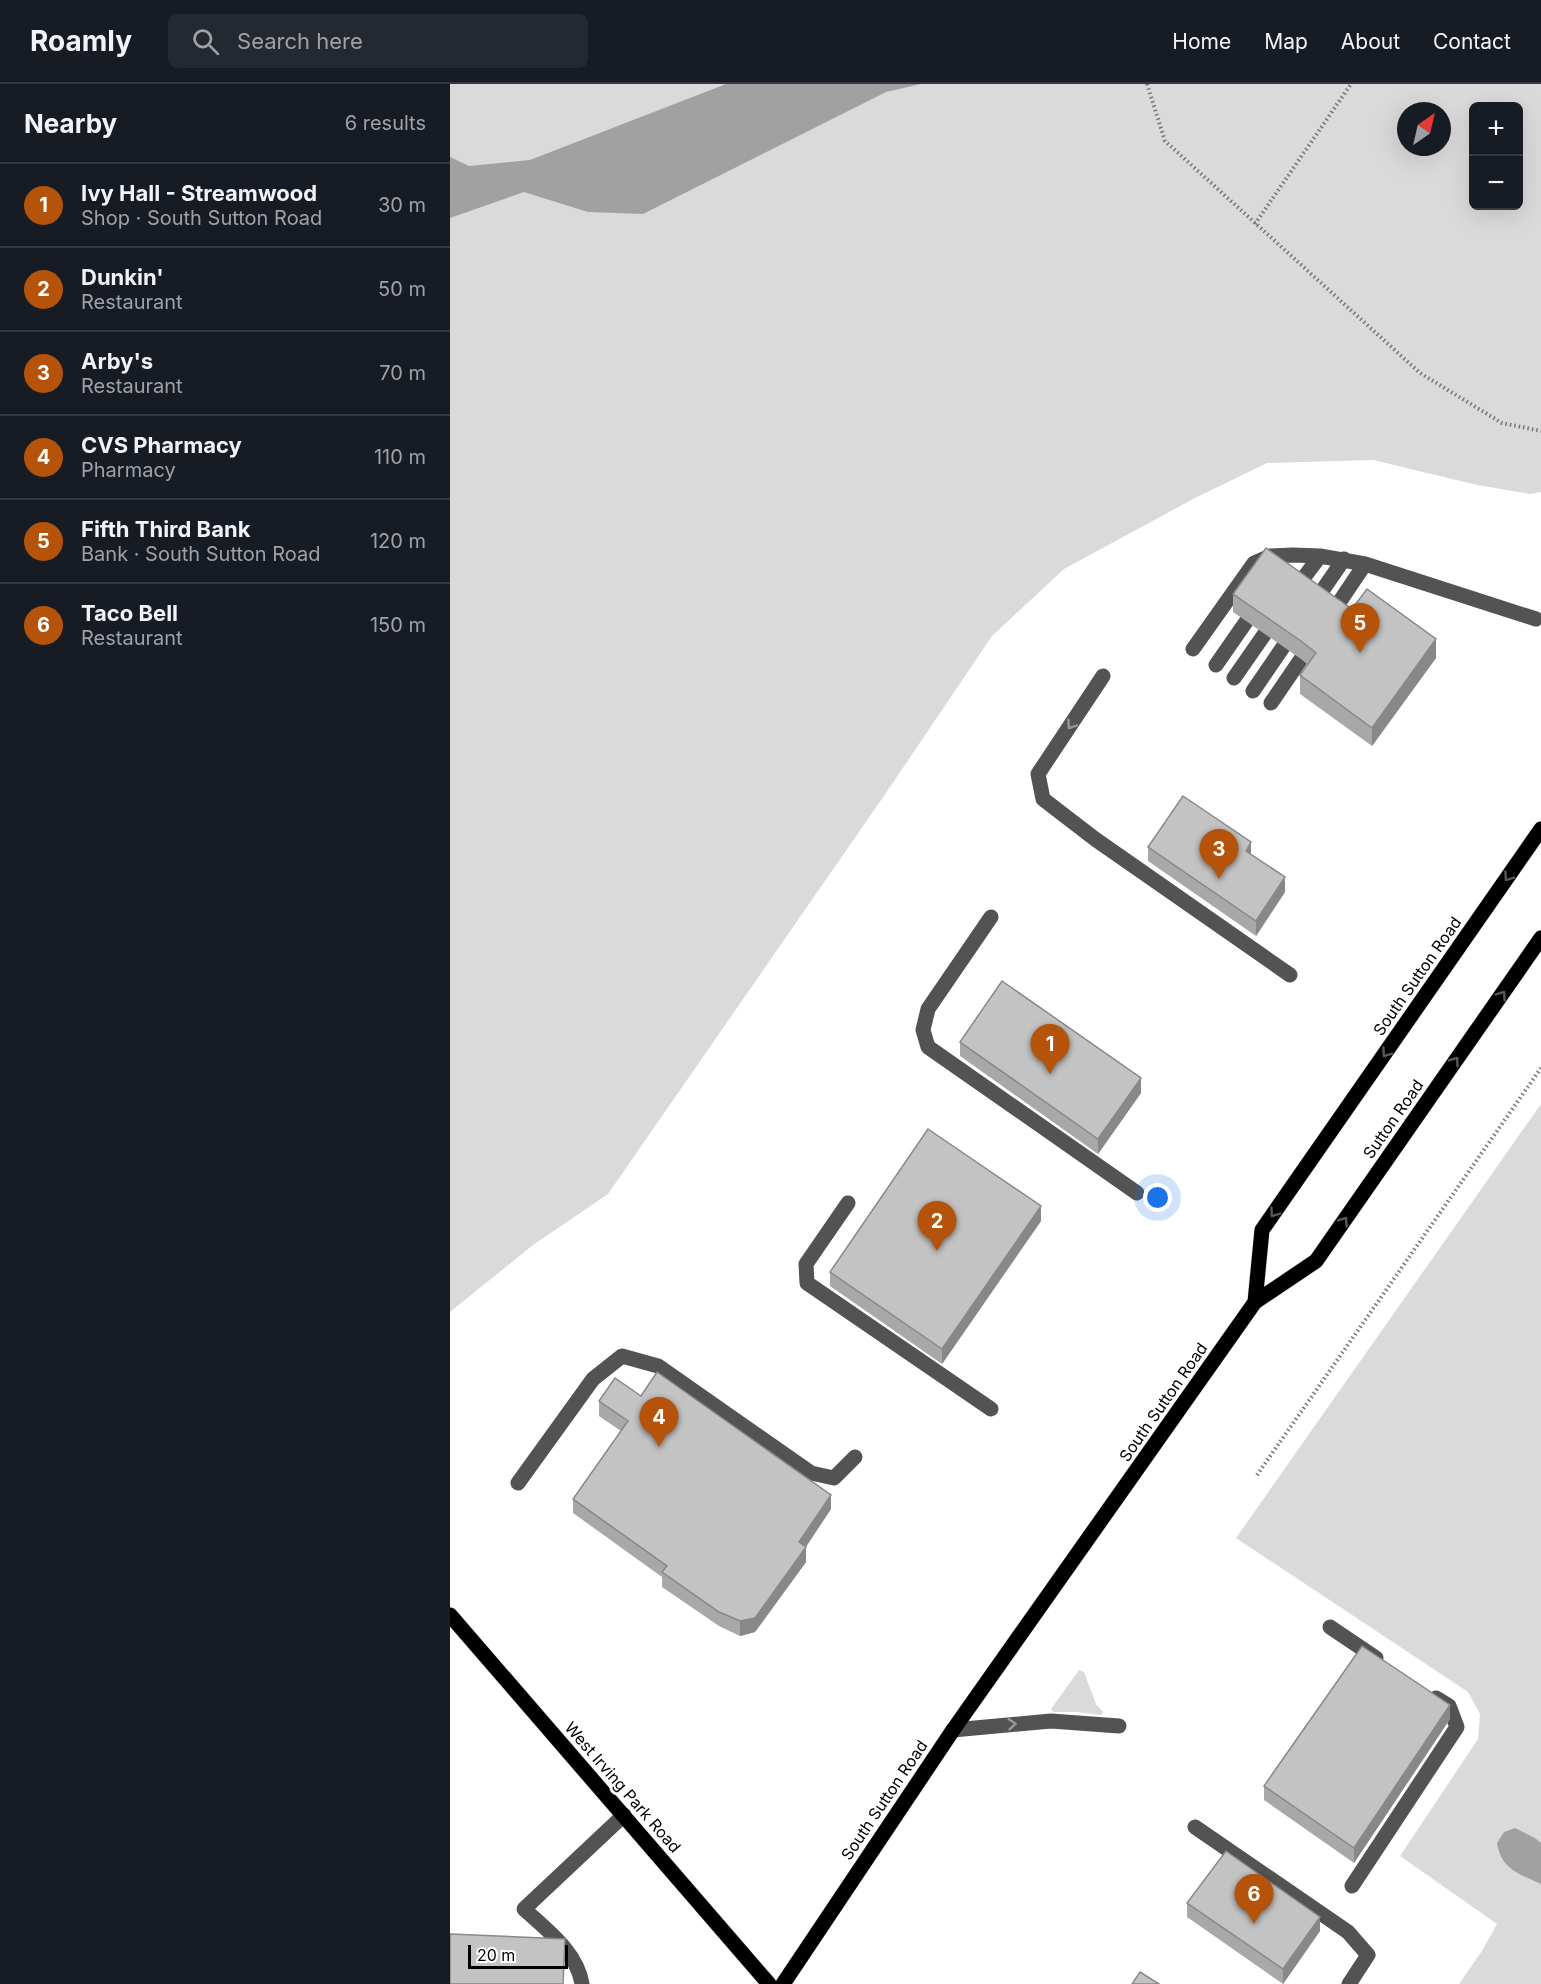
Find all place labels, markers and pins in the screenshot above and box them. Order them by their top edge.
pin: 5 [1340,604,1380,653]
pin: 3 [1200,830,1238,879]
pin: 1 [1030,1024,1070,1074]
pin: 2 [918,1202,956,1251]
pin: 4 [640,1398,678,1447]
pin: 6 [1234,1874,1274,1924]

